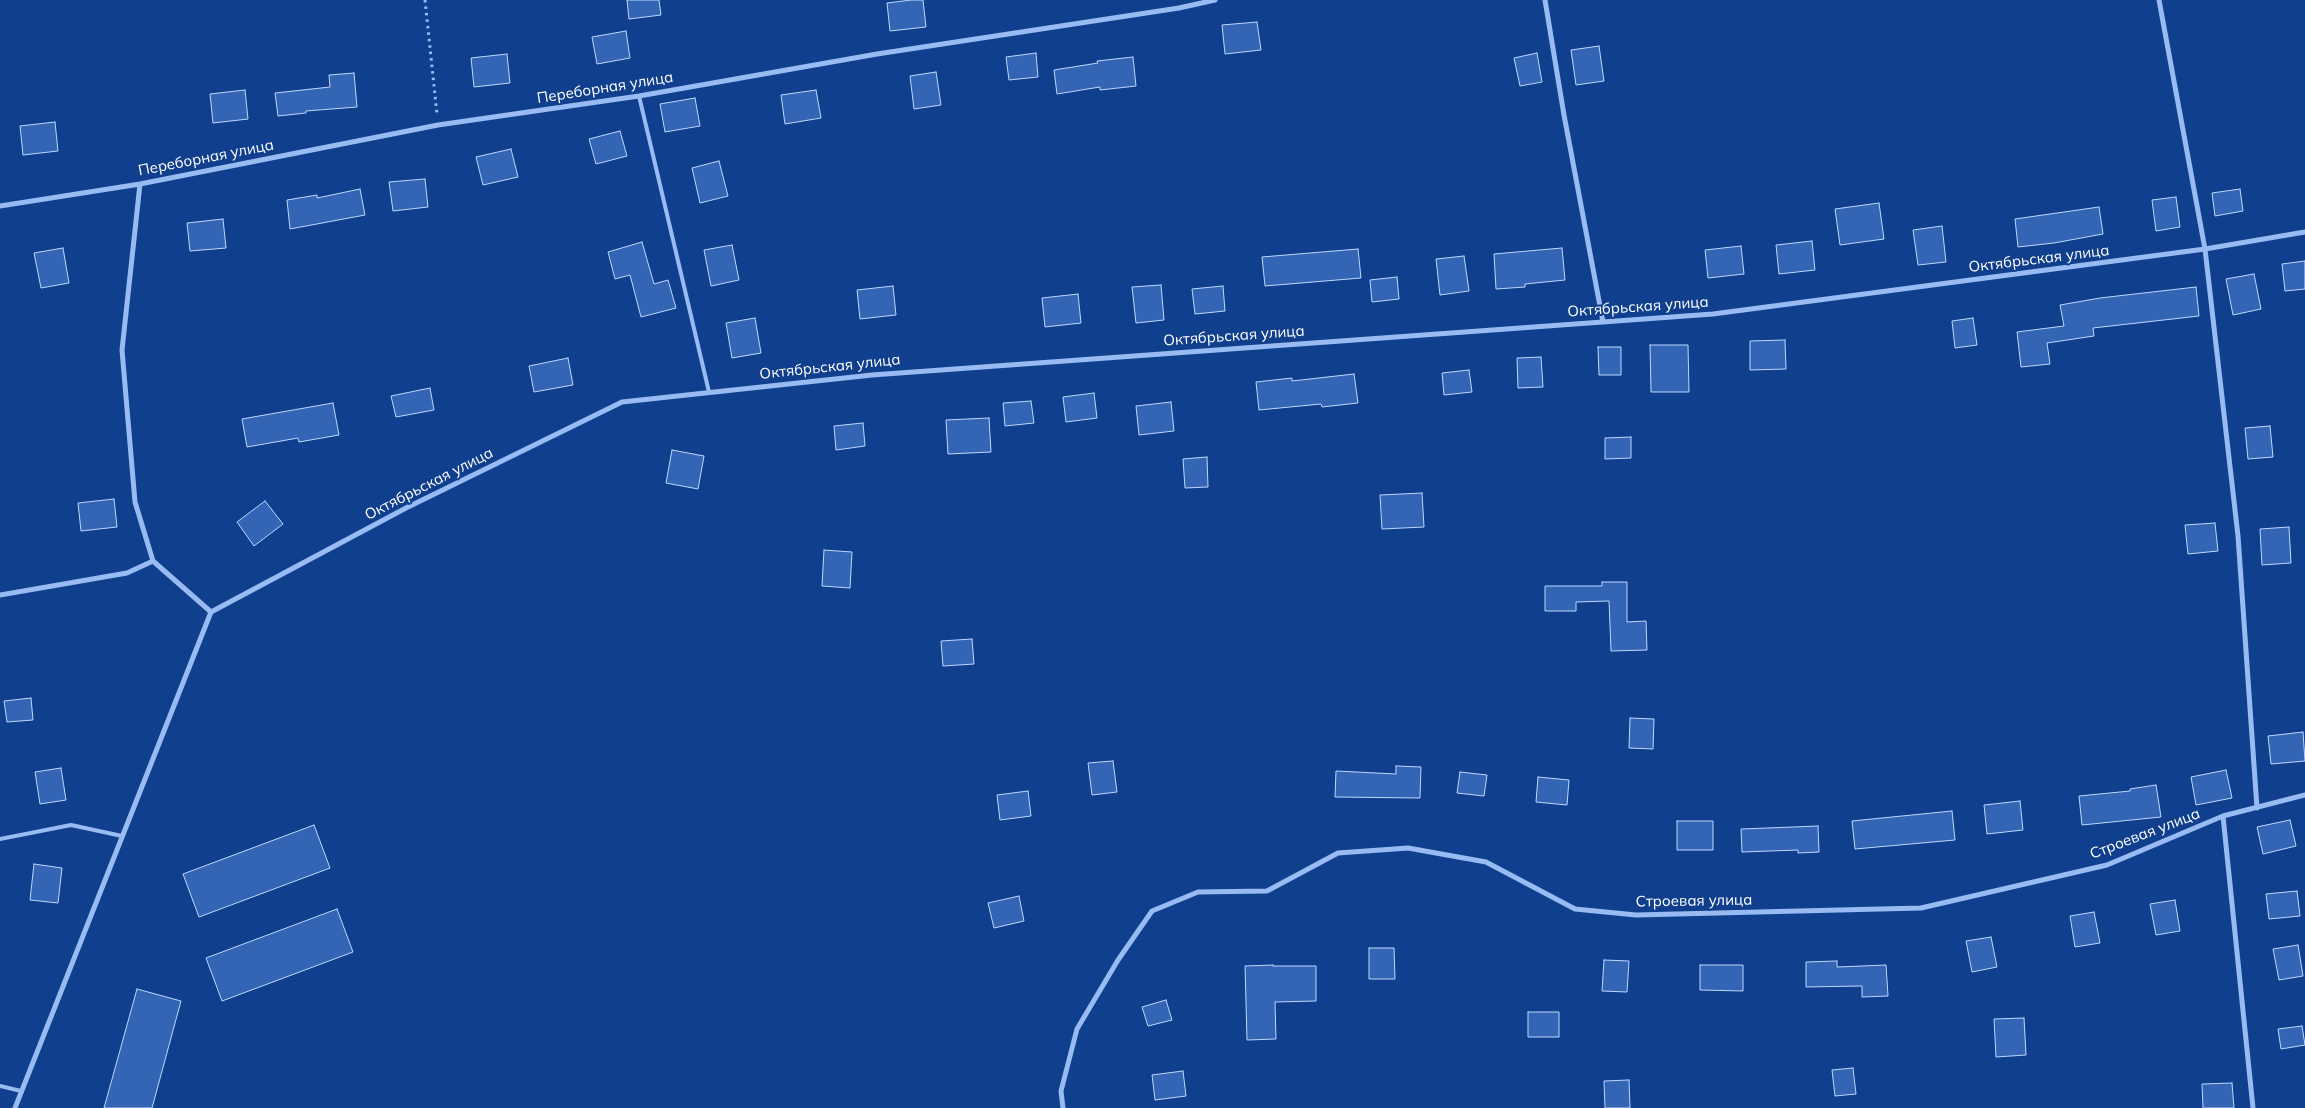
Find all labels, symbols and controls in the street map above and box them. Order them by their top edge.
street label: Переборная улица [536,68,674,108]
street label: Переборная улица [137,136,275,180]
street label: Октябрьская улица [1968,241,2110,277]
street label: Октябрьская улица [1567,293,1709,321]
street label: Октябрьская улица [1163,322,1305,350]
street label: Октябрьская улица [759,351,901,383]
street label: Октябрьская улица [362,444,496,524]
street label: Строевая улица [2087,805,2203,863]
street label: Строевая улица [1636,891,1752,911]

